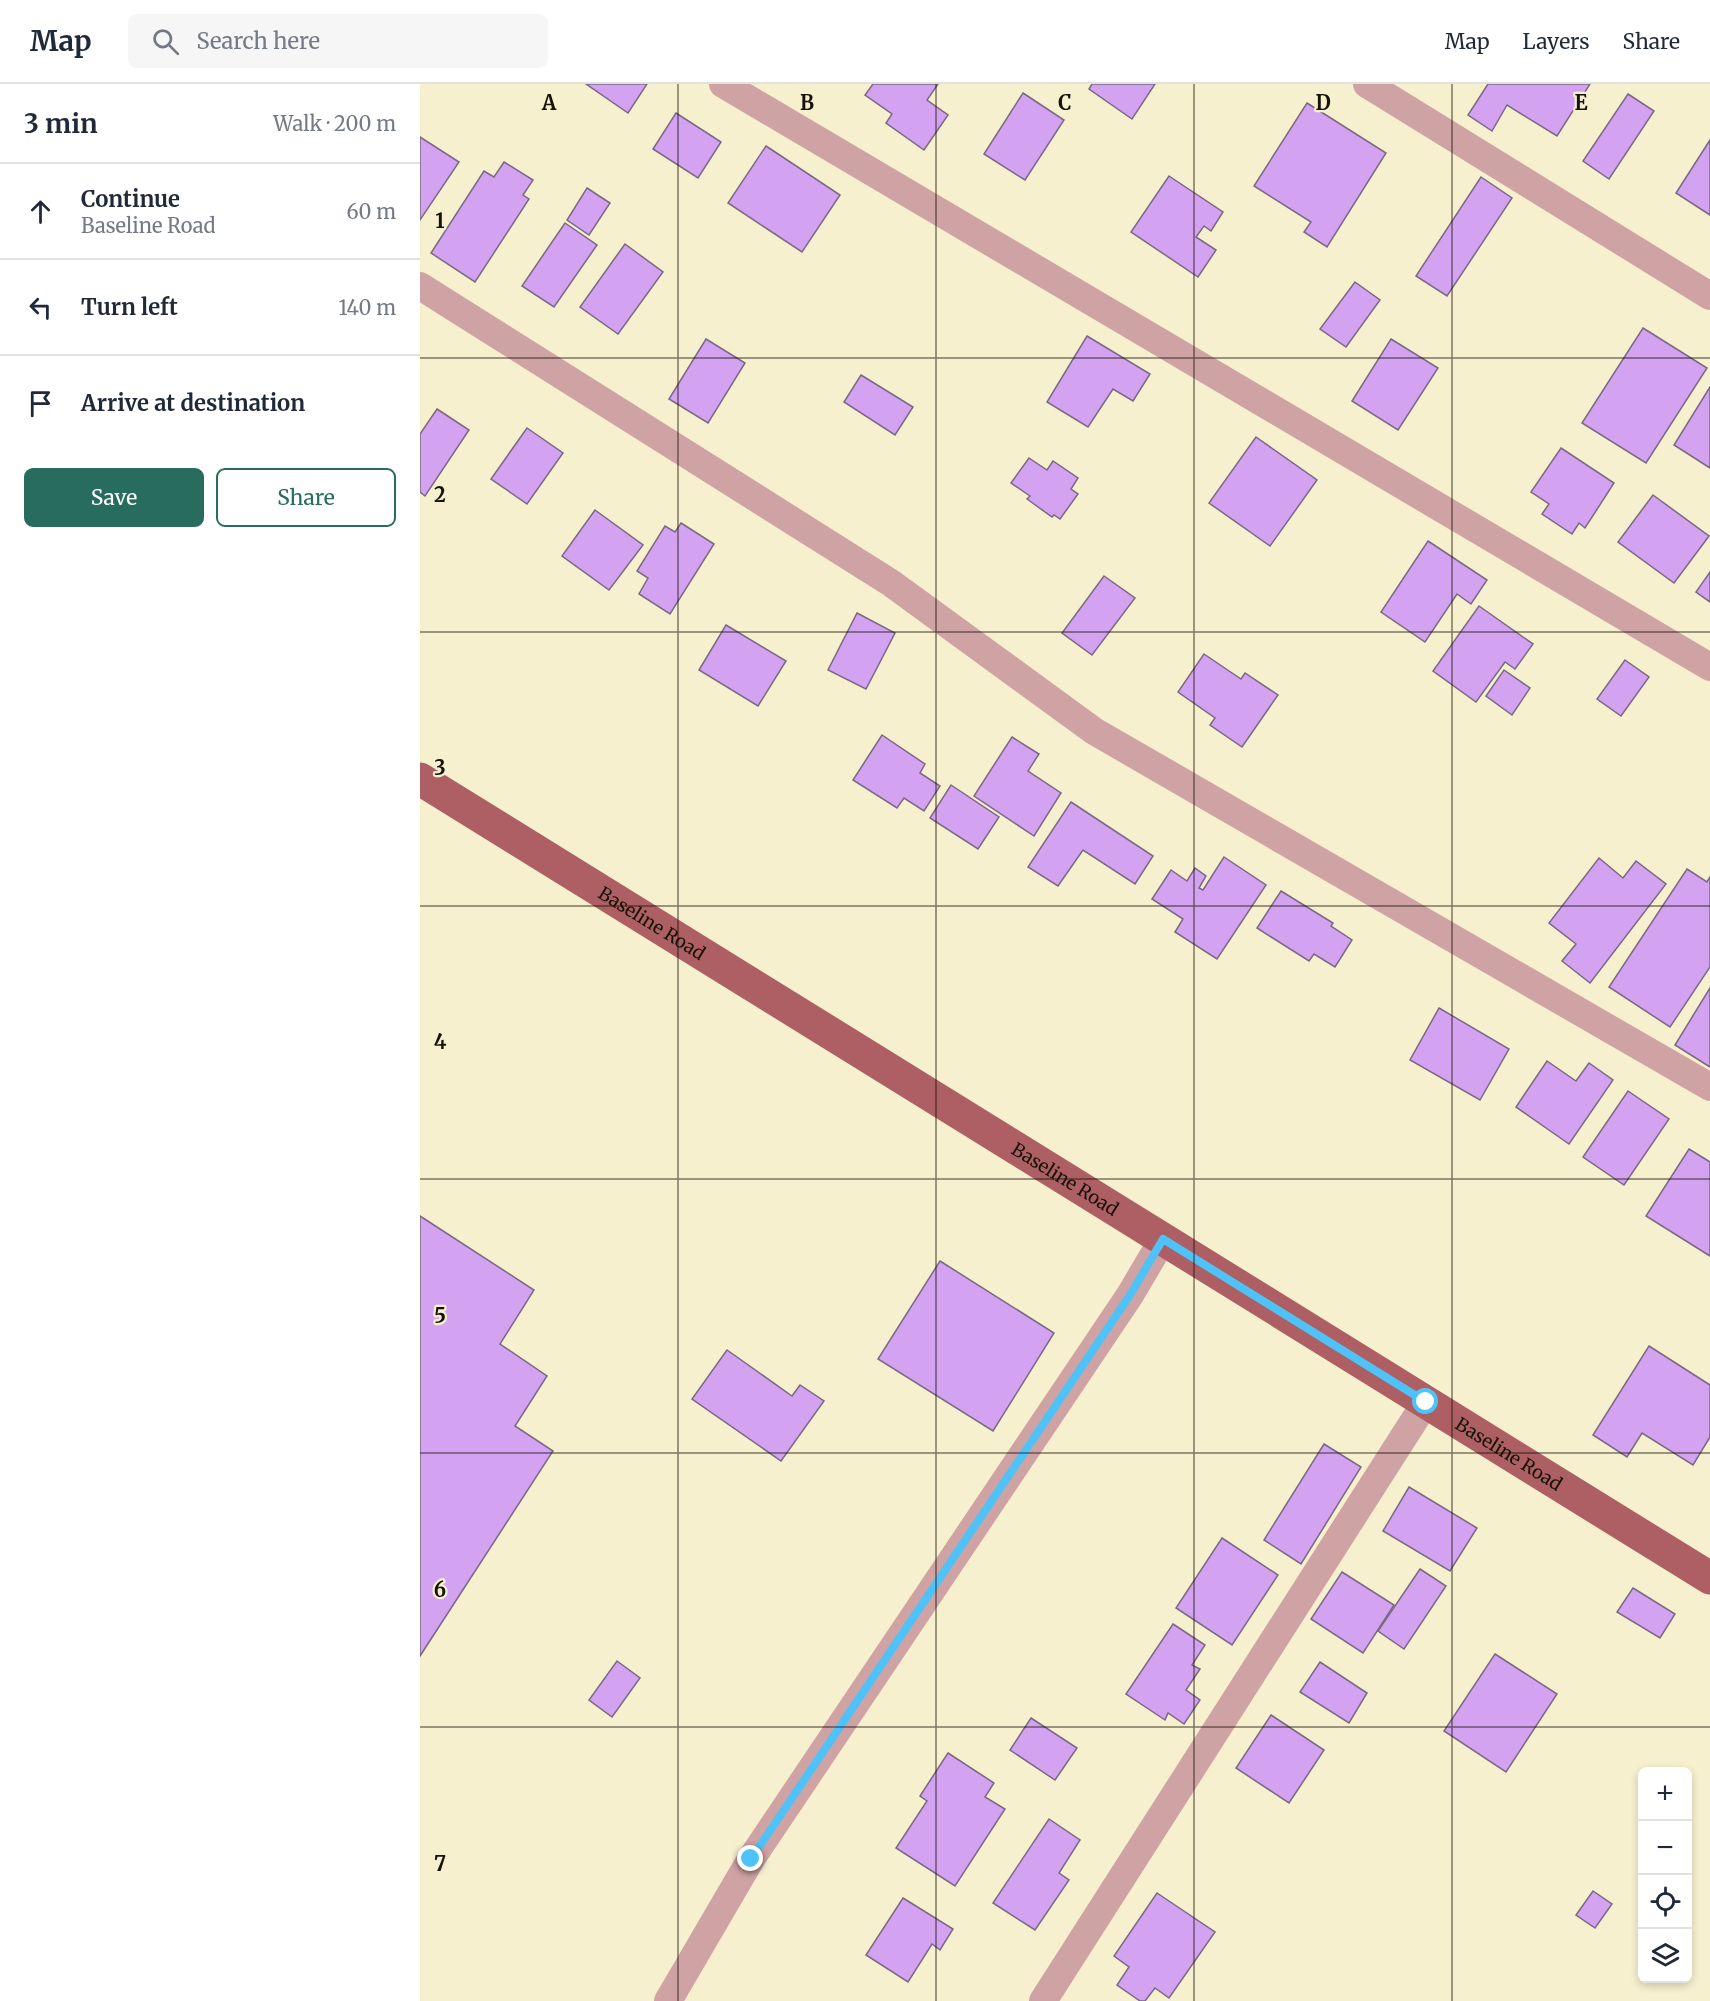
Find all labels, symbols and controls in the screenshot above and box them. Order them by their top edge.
search box [128,14,548,68]
text: Map [30,23,92,59]
icon: search [149,25,182,58]
text: Search here [197,27,320,55]
text: Map [1445,28,1490,55]
text: Layers [1523,28,1590,55]
text: Share [1623,28,1680,55]
text: A [541,90,557,115]
text: B [800,90,814,115]
text: C [1058,90,1072,115]
text: D [1315,90,1331,115]
text: E [1574,90,1588,115]
text: 3 min [24,107,98,140]
text: Walk · 200 m [273,111,396,136]
text: Continue [81,185,180,213]
icon: ahead [24,195,57,228]
text: 60 m [346,199,396,224]
text: 1 [435,208,445,233]
text: Baseline Road [81,213,216,238]
icon: left [24,291,57,324]
text: Turn left [81,293,178,321]
text: 140 m [339,295,396,320]
icon: arrive [24,387,57,420]
text: Arrive at destination [81,389,305,417]
button: Save [24,468,204,527]
button: Share [216,468,396,527]
text: 2 [434,482,446,507]
text: 3 [434,755,446,780]
street label: Baseline Road [594,881,710,965]
text: 4 [434,1029,447,1054]
street label: Baseline Road [1008,1137,1123,1220]
text: 5 [434,1303,446,1328]
route start [1412,1388,1438,1414]
street label: Baseline Road [1451,1412,1567,1495]
text: 6 [434,1577,446,1602]
map controls [1638,1767,1692,1983]
button: + [1638,1767,1692,1821]
button: − [1638,1821,1692,1875]
route end [737,1845,763,1871]
text: 7 [434,1851,446,1876]
button: locate [1638,1875,1692,1929]
button: layers [1638,1929,1692,1983]

